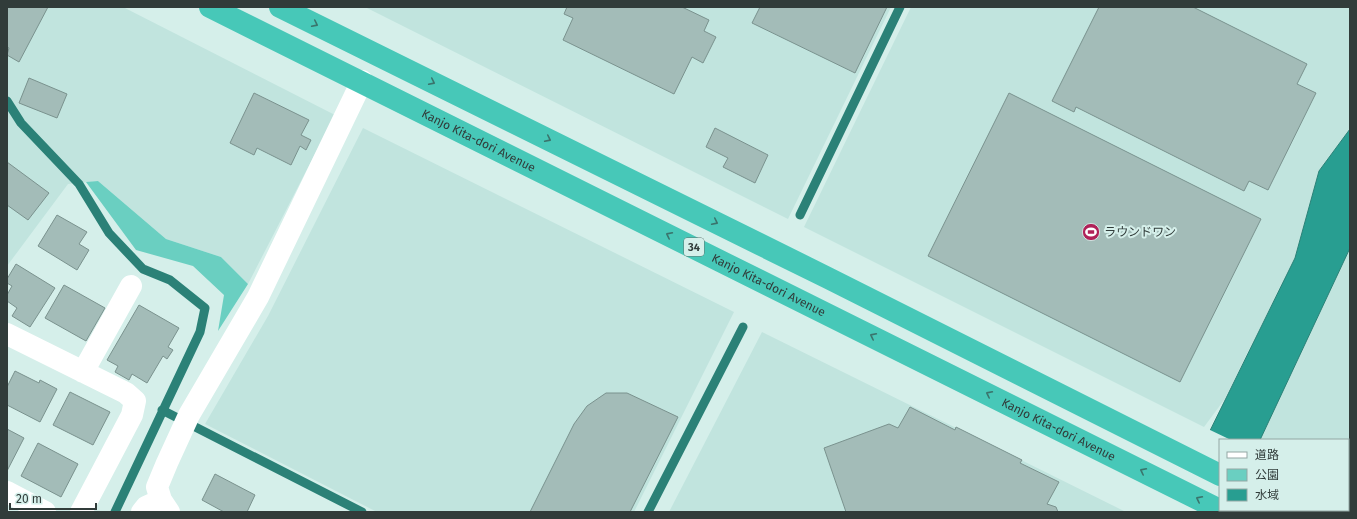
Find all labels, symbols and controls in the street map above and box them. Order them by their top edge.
one-way arrow [311,19,318,27]
one-way arrow [427,77,435,85]
street label: Kanjo Kita-dori Avenue [419,107,538,175]
one-way arrow [544,135,551,142]
one-way arrow [711,217,718,225]
sports icon: ラウンドワン [1081,222,1101,242]
place label: ラウンドワン [1104,225,1176,239]
one-way arrow [666,232,673,239]
road number: 34 [684,238,704,256]
street label: Kanjo Kita-dori Avenue [709,251,828,319]
one-way arrow [870,333,877,341]
one-way arrow [986,392,993,399]
street label: Kanjo Kita-dori Avenue [999,395,1118,464]
legend [1219,439,1349,511]
text: 道路 [1255,448,1279,462]
one-way arrow [1140,468,1147,476]
text: 公園 [1255,468,1279,482]
scale bar [10,485,96,511]
text: 水域 [1255,488,1279,502]
text: 20 m [16,492,42,506]
one-way arrow [1196,496,1203,504]

